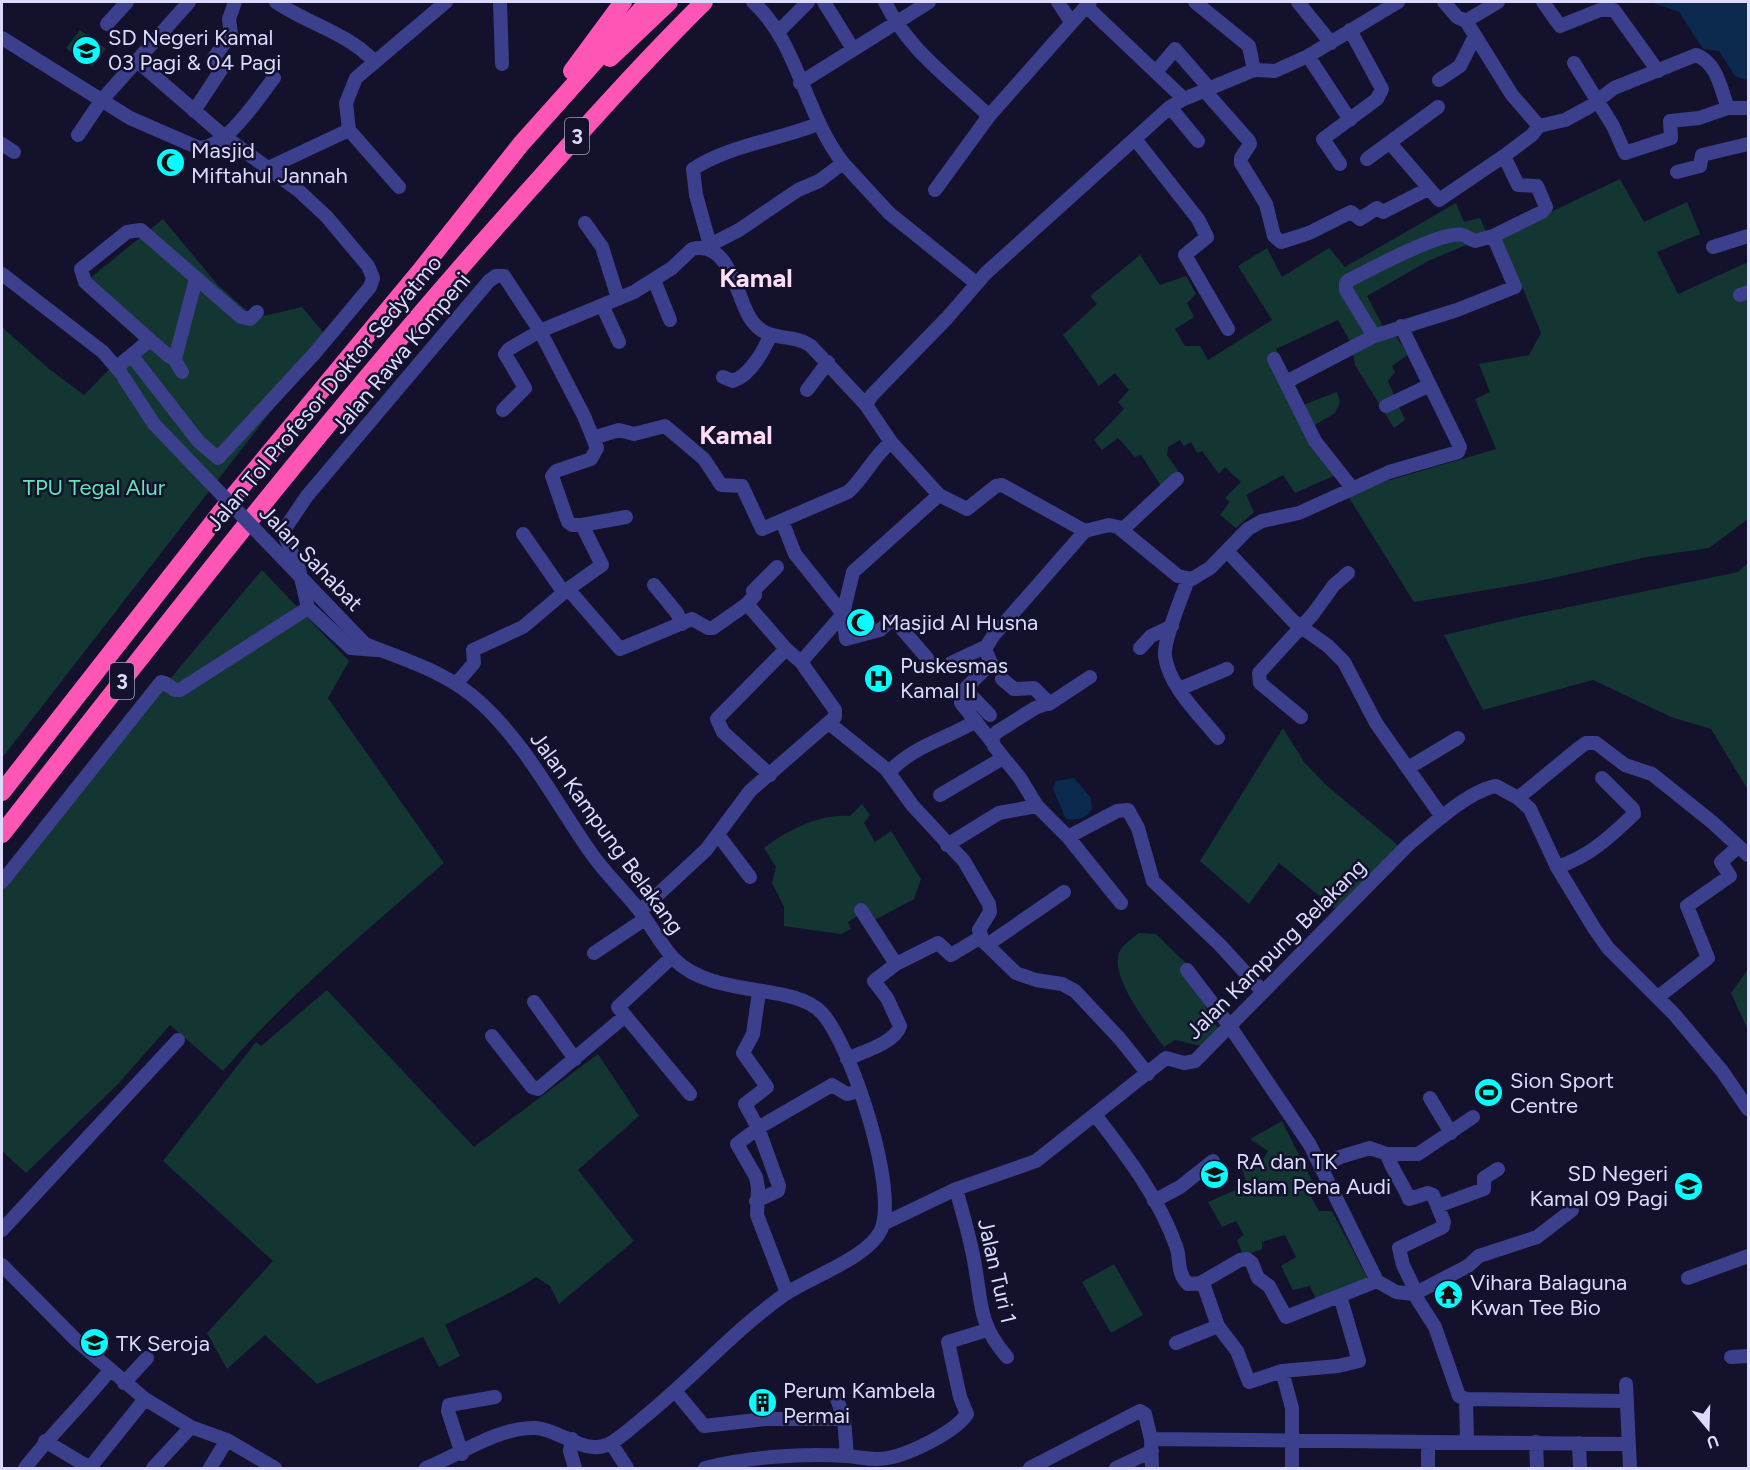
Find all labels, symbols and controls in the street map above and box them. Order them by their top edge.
place label: SD Negeri Kamal 03 Pagi & 04 Pagi [108,24,281,76]
school or university icon: SD Negeri Kamal 03 Pagi & 04 Pagi [71,34,103,66]
road number: 3 [565,118,589,154]
place label: Masjid Miftahul Jannah [191,137,348,189]
mosque icon: Masjid Miftahul Jannah [154,147,186,179]
street label: Jalan Tol Profesor Doktor Sedyatmo [200,249,448,537]
district label: Kamal [719,262,793,294]
street label: Jalan Rawa Kompeni [326,267,476,439]
district label: Kamal [699,419,773,451]
park label: TPU Tegal Alur [23,474,166,501]
street label: Jalan Sahabat [254,499,368,617]
mosque icon: Masjid Al Husna [844,606,876,638]
place label: Masjid Al Husna [881,609,1038,636]
place label: Puskesmas Kamal II [900,652,1008,704]
hospital icon: Puskesmas Kamal II [863,662,895,694]
road number: 3 [110,663,134,699]
street label: Jalan Kampung Belakang [524,726,690,940]
street label: Jalan Kampung Belakang [1180,853,1372,1045]
place label: Sion Sport Centre [1510,1067,1614,1119]
sports icon: Sion Sport Centre [1473,1077,1505,1109]
place label: RA dan TK Islam Pena Audi [1236,1148,1391,1200]
school or university icon: RA dan TK Islam Pena Audi [1199,1158,1231,1190]
place label: SD Negeri Kamal 09 Pagi [1530,1160,1668,1212]
school or university icon: SD Negeri Kamal 09 Pagi [1673,1170,1705,1202]
street label: Jalan Turi 1 [972,1216,1022,1326]
place label: Vihara Balaguna Kwan Tee Bio [1470,1269,1627,1321]
temple icon: Vihara Balaguna Kwan Tee Bio [1433,1279,1465,1311]
school or university icon: TK Seroja [79,1327,111,1359]
place label: TK Seroja [116,1330,210,1357]
place label: Perum Kambela Permai [783,1377,936,1429]
building icon: Perum Kambela Permai [746,1387,778,1419]
north arrow [1678,1398,1738,1458]
text: U [1704,1431,1721,1453]

